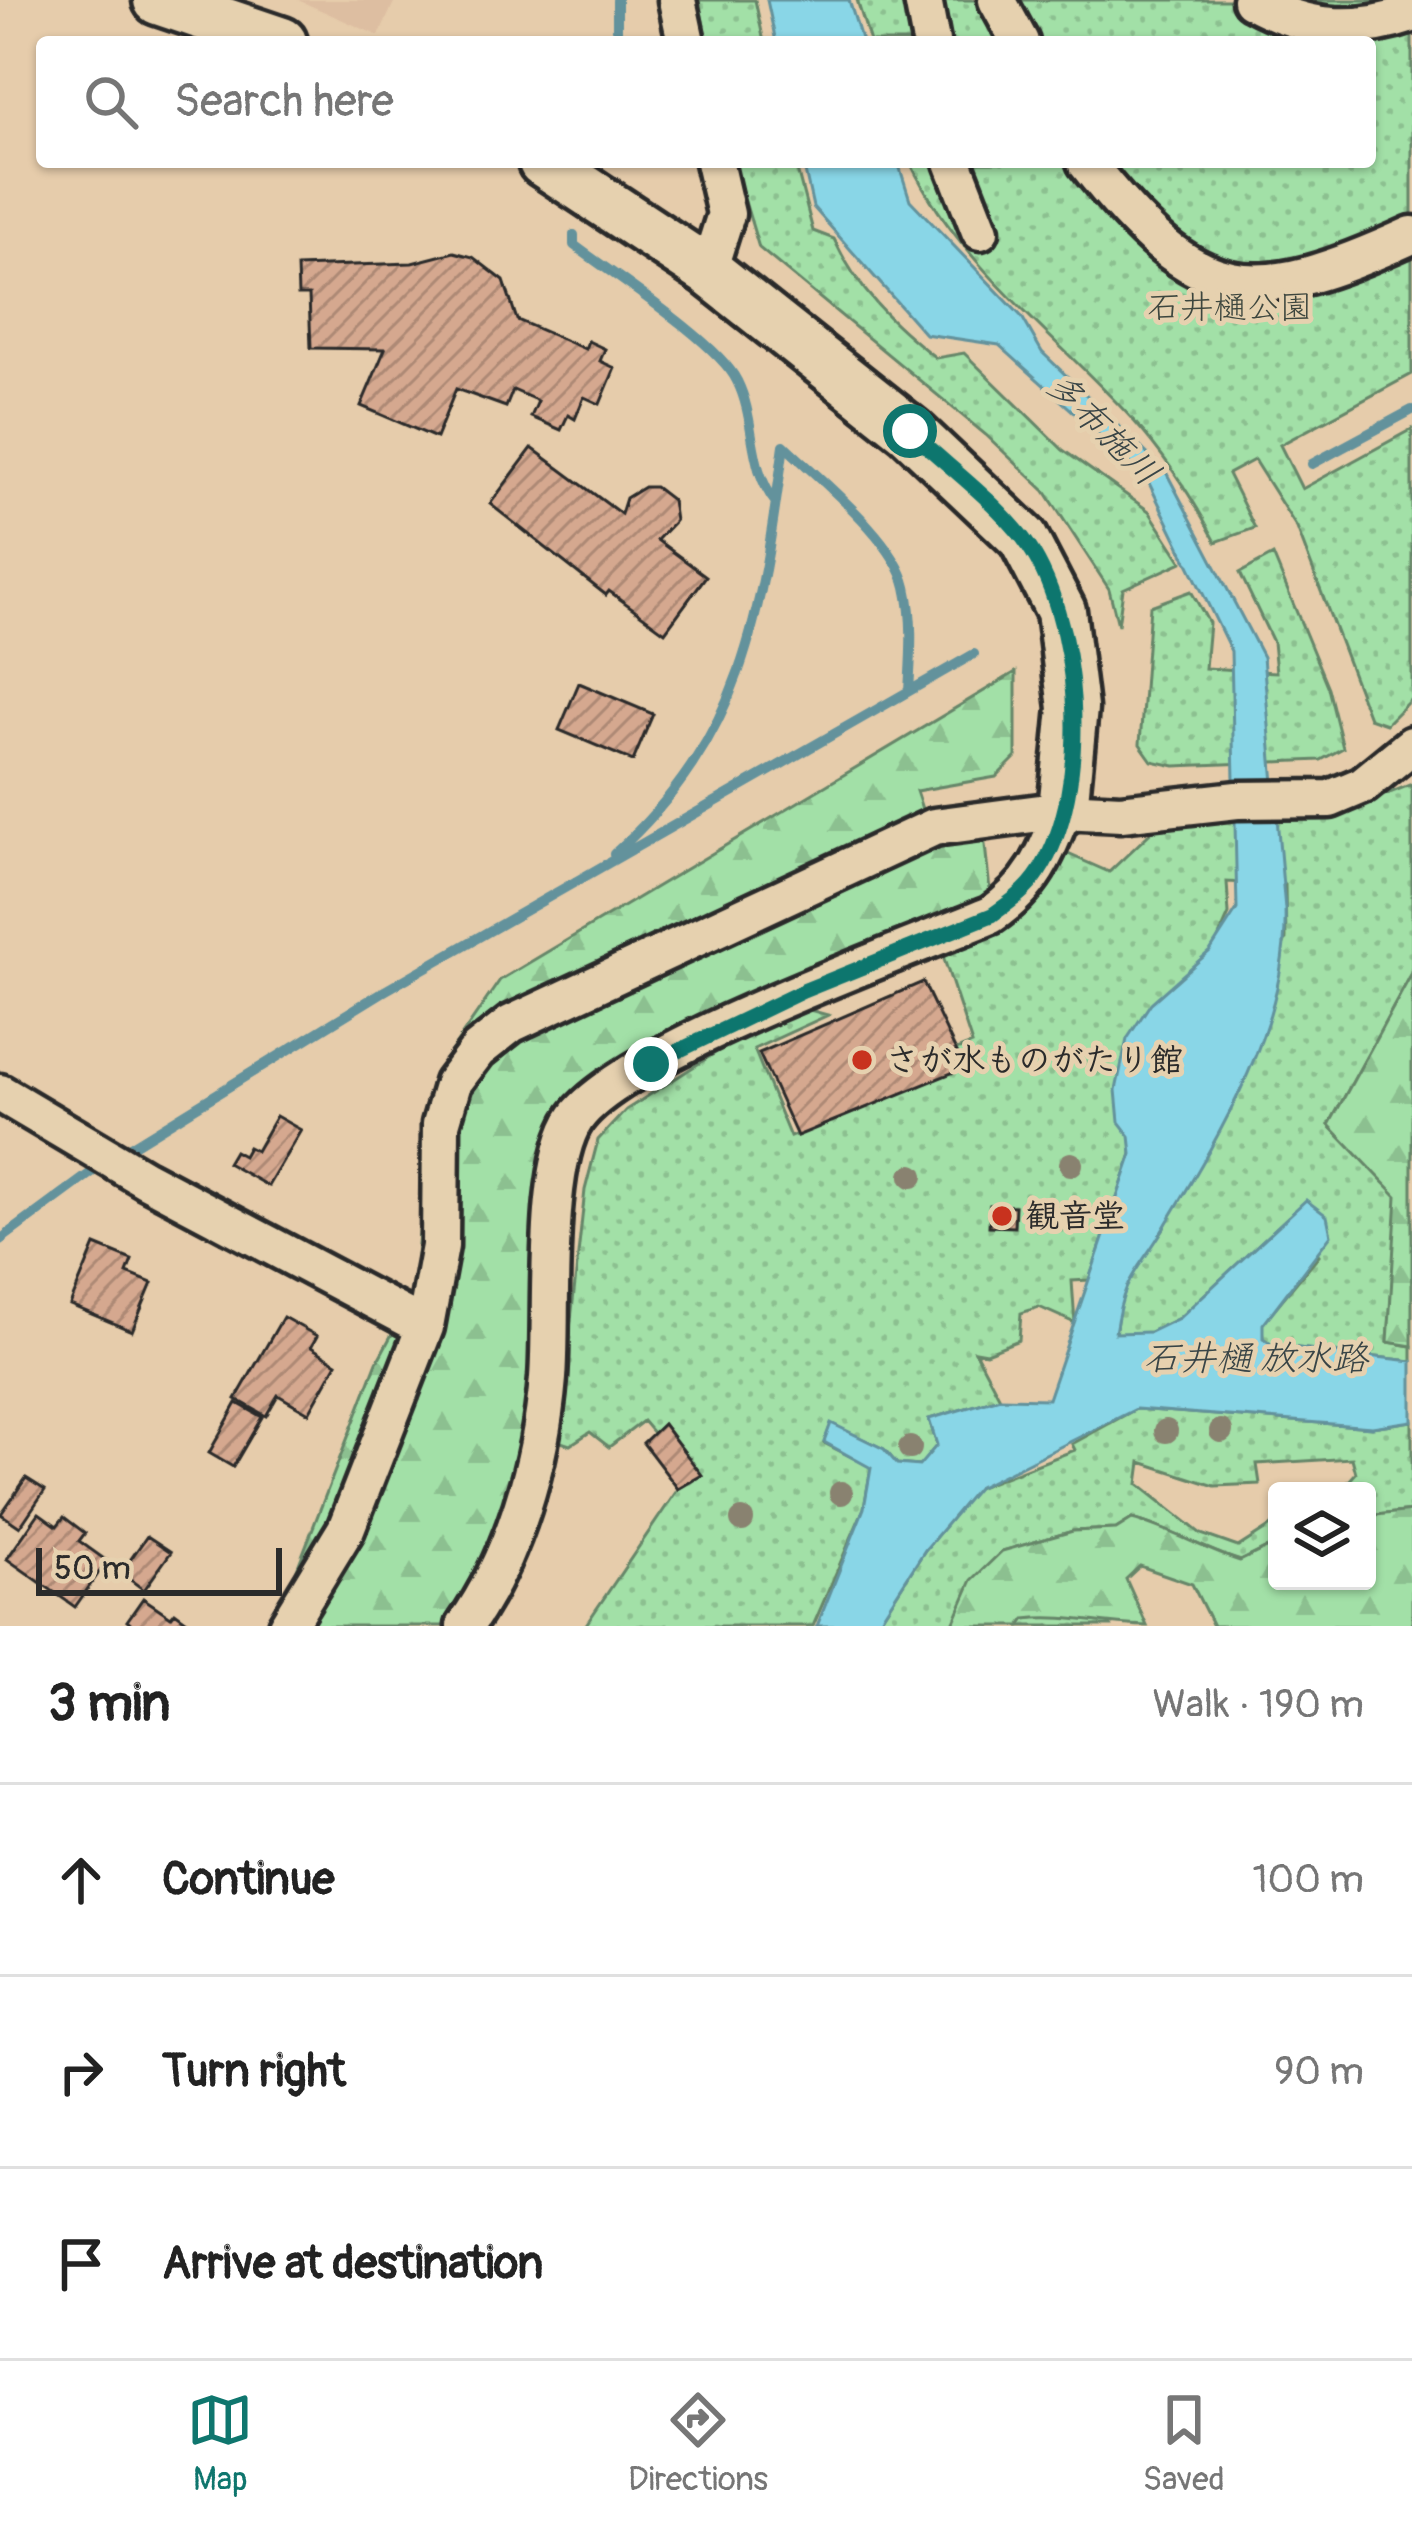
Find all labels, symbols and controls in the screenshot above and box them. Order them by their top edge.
search box [36,36,1376,168]
icon: search [78,69,144,135]
text: Search here [174,74,394,130]
park label: 石井樋公園 [1148,287,1313,328]
water label: 多布施川 [1036,362,1170,496]
route start [883,404,937,458]
route end [624,1037,678,1091]
place label: さが水ものがたり館 [886,1040,1183,1081]
marker: さが水ものがたり館 [849,1047,875,1073]
place label: 観音堂 [1026,1196,1125,1237]
marker: 観音堂 [989,1203,1015,1229]
water label: 石井樋 放水路 [1144,1336,1370,1381]
map controls [1268,1482,1376,1590]
button: layers [1268,1482,1376,1590]
scale bar [36,1542,282,1595]
text: 50 m [54,1548,131,1589]
text: 3 min [48,1672,170,1736]
text: Walk · 190 m [1152,1680,1364,1729]
icon: ahead [48,1847,114,1913]
text: Continue [162,1852,335,1908]
text: 100 m [1252,1855,1364,1904]
icon: right [48,2039,114,2105]
text: Turn right [162,2044,346,2100]
text: 90 m [1274,2047,1364,2096]
icon: arrive [48,2231,114,2297]
text: Arrive at destination [162,2236,543,2292]
tab: Map [187,2387,253,2500]
tab: Directions [628,2387,768,2500]
tab: Saved [1143,2387,1225,2500]

